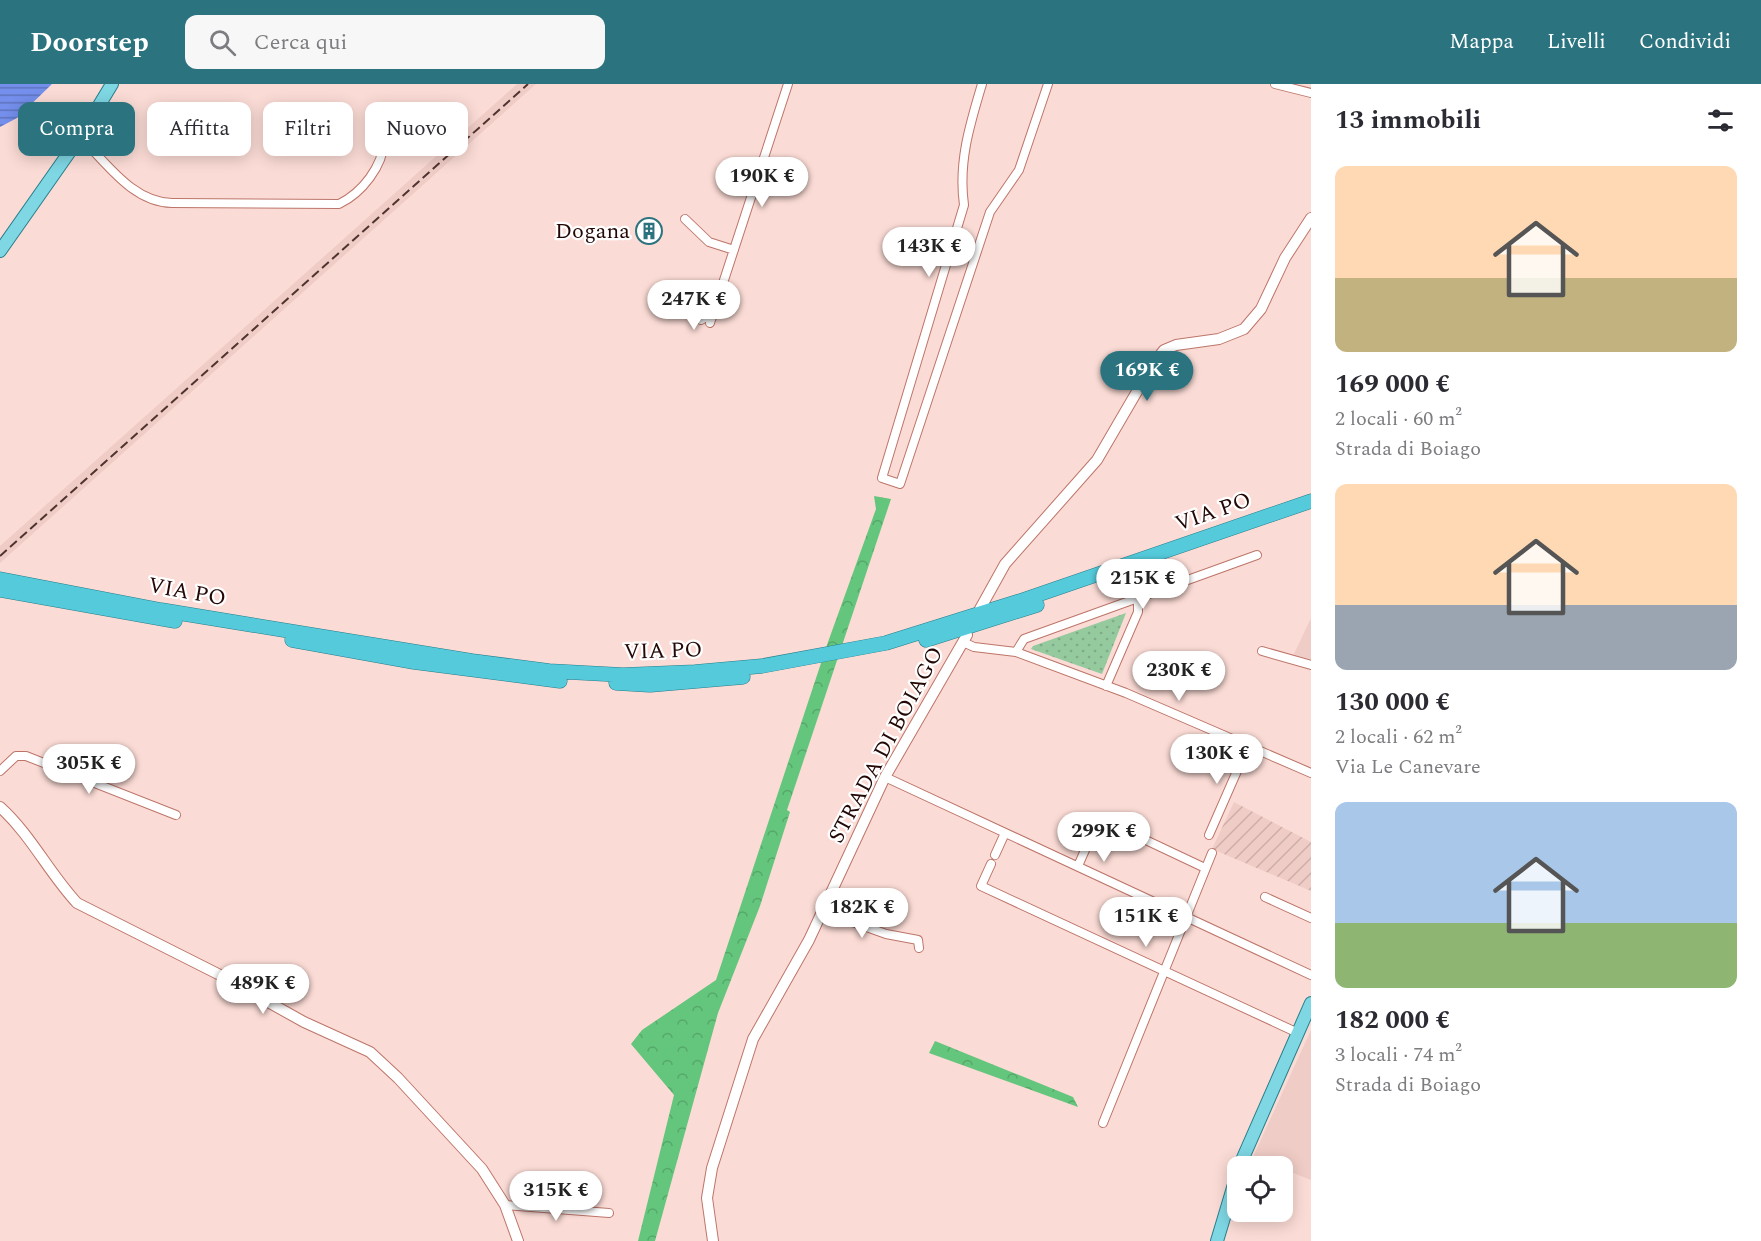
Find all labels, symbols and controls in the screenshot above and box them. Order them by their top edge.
search box [185,15,605,69]
text: Doorstep [30,21,149,64]
icon: search [206,26,239,59]
text: Cerca qui [254,26,347,59]
text: Mappa [1449,26,1514,58]
text: Livelli [1547,26,1606,58]
text: Condividi [1639,26,1731,58]
text: 13 immobili [1335,100,1481,140]
chip: Compra [18,102,135,156]
chip: Affitta [147,102,251,156]
chip: Filtri [263,102,353,156]
chip: Nuovo [365,102,468,156]
icon: filters [1704,104,1737,137]
pin: 190K € [713,157,811,208]
text: 190K € [729,161,795,191]
icon: home [1482,205,1590,313]
place label: Dogana [555,215,630,248]
building icon: Dogana [634,216,664,246]
pin: 143K € [880,227,978,278]
text: 143K € [896,231,962,261]
pin: 247K € [645,280,743,331]
text: 247K € [661,284,727,314]
pin: 169K € [1098,351,1196,402]
text: 169K € [1114,355,1180,385]
text: 169 000 € [1335,364,1450,404]
text: 2 locali · 60 m² [1335,404,1462,434]
text: Strada di Boiago [1335,434,1481,464]
street label: VIA PO [1170,484,1256,540]
icon: home [1482,523,1590,631]
pin: 215K € [1094,559,1192,610]
text: 215K € [1110,563,1176,593]
street label: VIA PO [145,569,229,615]
street label: VIA PO [623,633,703,669]
street label: STRADA DI BOIAGO [820,641,952,849]
pin: 230K € [1130,651,1228,702]
text: 230K € [1146,655,1212,685]
text: 130 000 € [1335,682,1450,722]
text: 2 locali · 62 m² [1335,722,1462,752]
pin: 130K € [1168,734,1266,785]
text: 130K € [1184,738,1250,768]
pin: 305K € [40,744,138,795]
text: 305K € [56,748,122,778]
text: Via Le Canevare [1335,752,1481,782]
pin: 299K € [1055,812,1153,863]
text: 299K € [1071,816,1137,846]
icon: home [1482,841,1590,949]
pin: 182K € [813,888,911,939]
text: 182K € [829,892,895,922]
pin: 151K € [1097,897,1195,948]
text: 151K € [1113,901,1179,931]
pin: 489K € [214,964,312,1015]
text: 489K € [230,968,296,998]
text: 182 000 € [1335,1000,1450,1040]
text: 3 locali · 74 m² [1335,1040,1462,1070]
text: Strada di Boiago [1335,1070,1481,1100]
map controls [1227,1156,1293,1222]
button: locate [1227,1156,1293,1222]
pin: 315K € [507,1171,605,1222]
text: 315K € [523,1175,589,1205]

